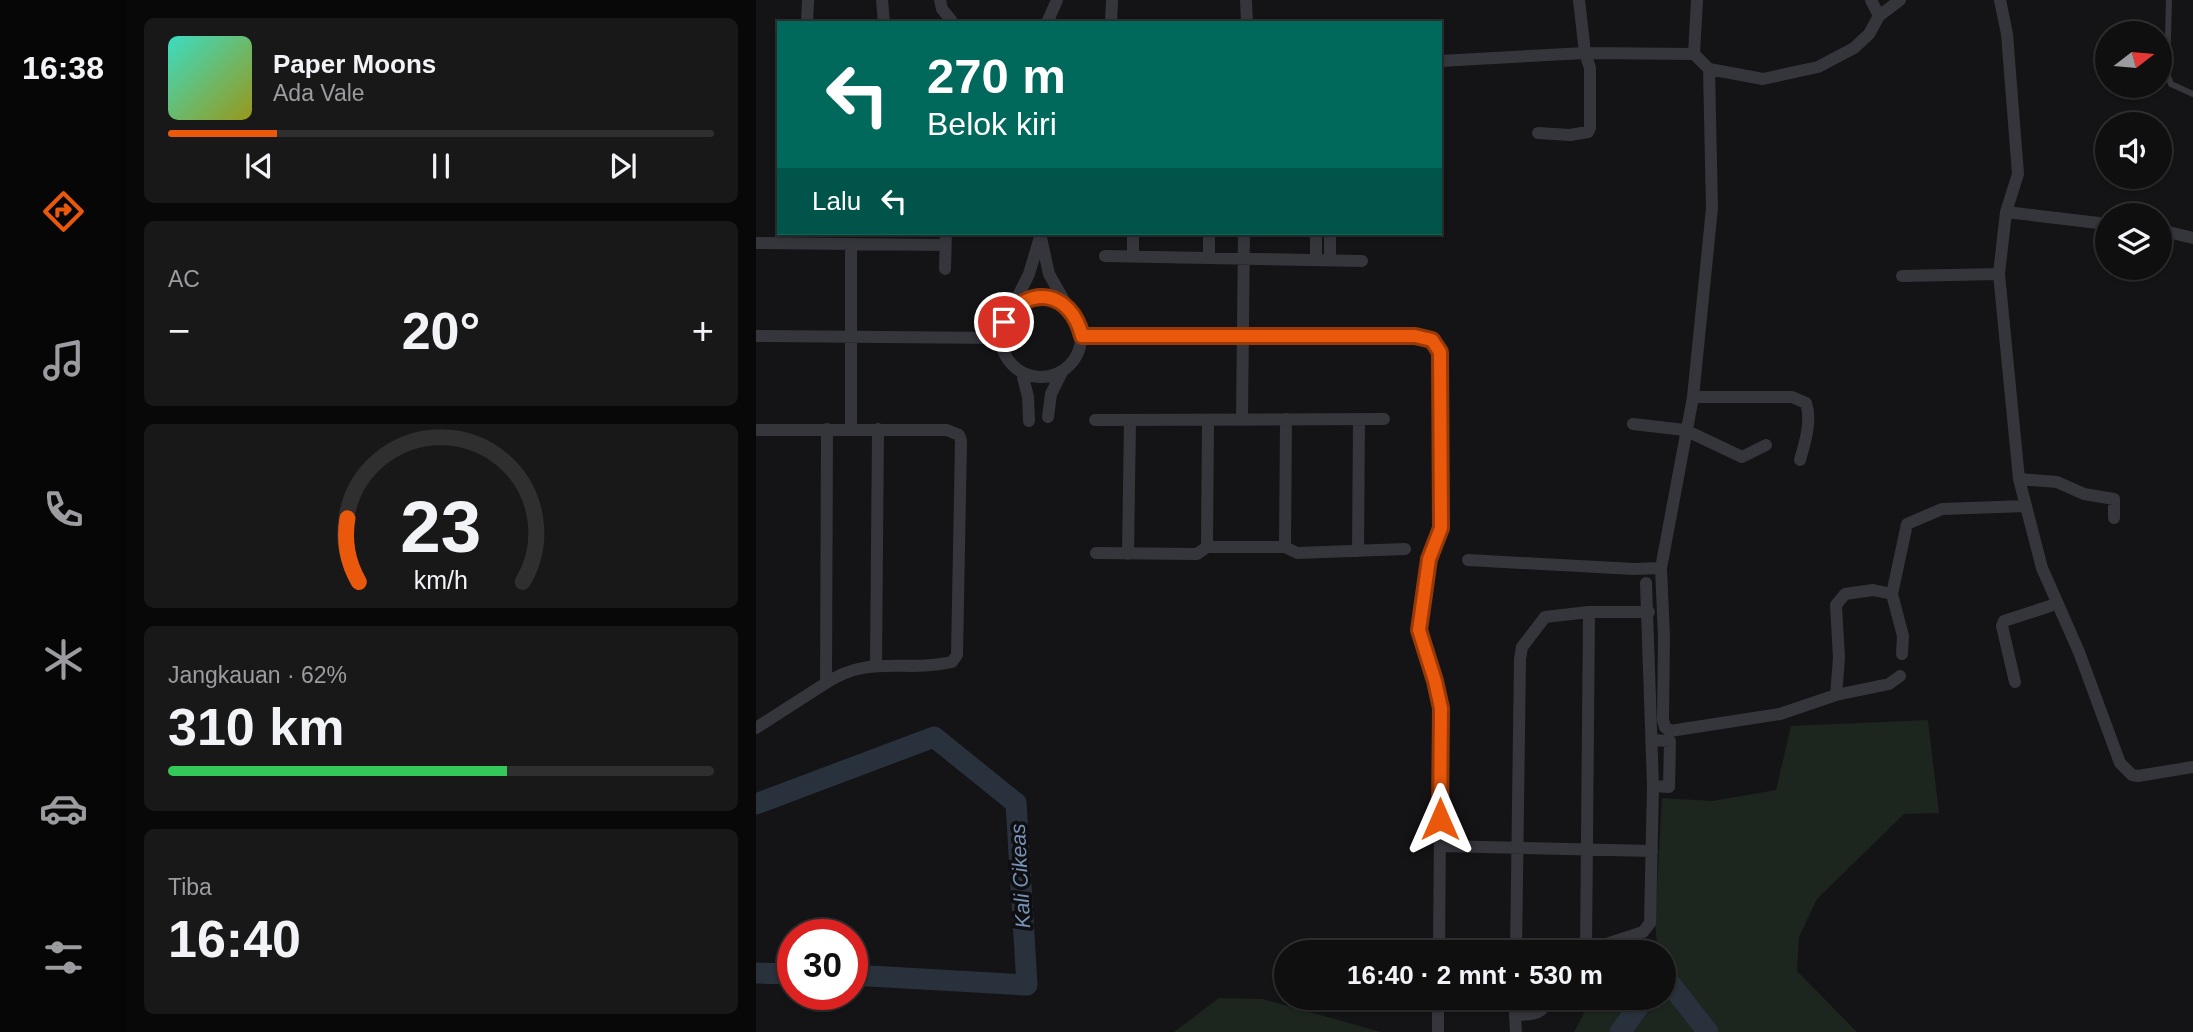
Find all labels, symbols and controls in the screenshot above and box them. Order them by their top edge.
north arrow [2095,21,2172,98]
map controls [2095,21,2172,280]
text: Paper Moons [273,49,436,79]
icon: left [812,49,903,140]
text: 270 m [927,49,1066,103]
text: 16:38 [22,50,104,86]
text: Ada Vale [273,80,365,106]
text: Belok kiri [927,106,1057,142]
button: sound [2095,112,2172,189]
icon: previous [240,147,278,185]
icon: pause [422,147,460,185]
icon: next [604,147,642,185]
icon: left [875,182,913,220]
text: Lalu [812,186,861,216]
icon: directions [39,187,88,236]
button: layers [2095,203,2172,280]
text: AC [168,266,200,292]
pin [974,292,1034,352]
text: 20° [402,302,480,360]
icon: arrive [985,303,1023,341]
text: − [168,310,190,352]
text: + [692,310,714,352]
icon: music [39,336,88,385]
icon: phone [39,485,88,534]
text: 23 [401,486,481,567]
text: km/h [414,566,468,594]
icon: climate [39,635,88,684]
text: Jangkauan · 62% [168,662,347,688]
text: 310 km [168,698,344,756]
position arrow [1403,782,1477,856]
icon: car [39,784,88,833]
water label: Kali Cikeas [1006,822,1034,929]
text: Tiba [168,874,212,900]
text: 16:40 [168,910,301,968]
speed limit sign: 30 [777,919,868,1010]
icon: filters [39,933,88,982]
text: 16:40 · 2 mnt · 530 m [1347,960,1603,990]

